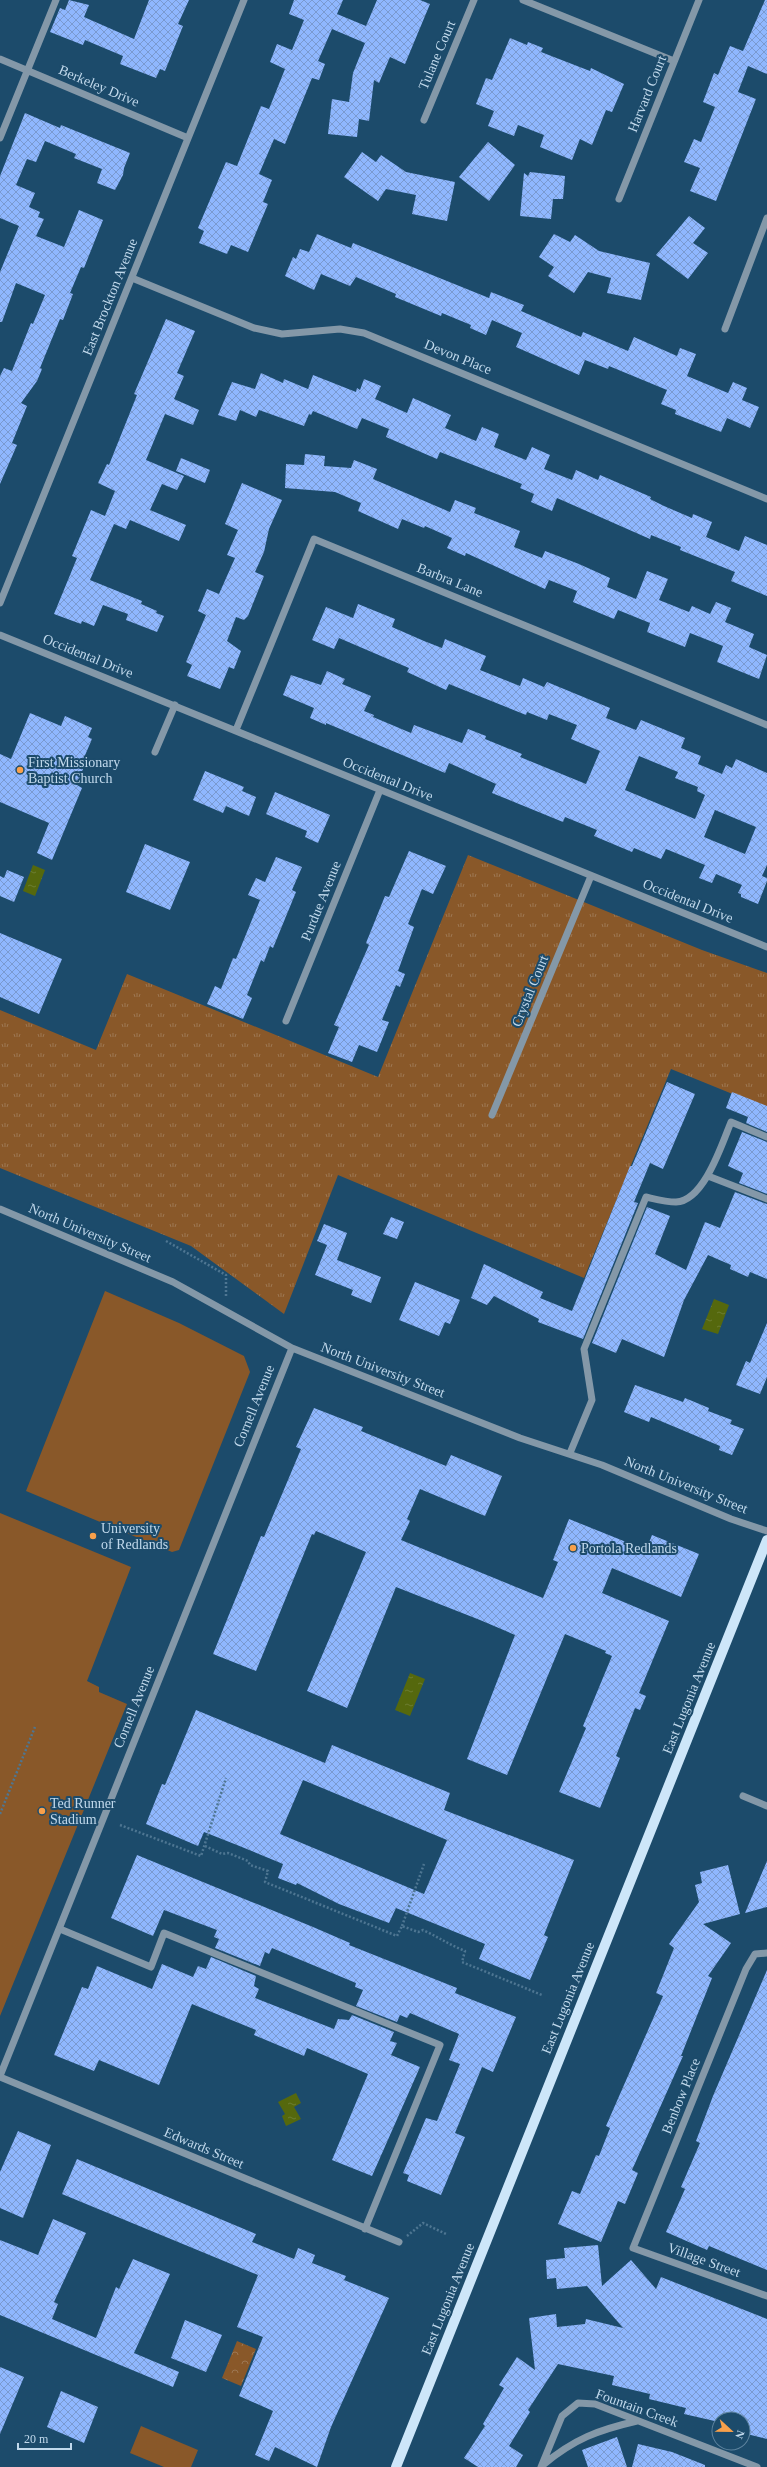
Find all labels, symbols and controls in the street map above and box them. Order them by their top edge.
street label: Tulane Court [416,18,458,92]
street label: Harvard Court [625,53,669,134]
street label: Berkeley Drive [57,62,141,110]
street label: East Brockton Avenue [80,236,140,358]
street label: Devon Place [422,337,494,377]
street label: Barbra Lane [415,560,485,600]
street label: Occidental Drive [41,631,135,681]
street label: Occidental Drive [341,754,435,804]
place label: First Missionary Baptist Church [28,755,120,786]
marker: First Missionary Baptist Church [15,765,25,775]
street label: Purdue Avenue [298,859,344,943]
street label: Occidental Drive [641,876,735,926]
street label: Crystal Court [509,953,551,1029]
street label: North University Street [27,1200,154,1266]
street label: North University Street [319,1339,447,1401]
street label: Cornell Avenue [231,1363,277,1449]
street label: North University Street [622,1453,750,1517]
place label: University of Redlands [101,1521,168,1552]
marker: University of Redlands [88,1531,98,1541]
place label: Portola Redlands [581,1541,677,1556]
marker: Portola Redlands [568,1543,578,1553]
street label: East Lugonia Avenue [660,1640,718,1756]
street label: Cornell Avenue [111,1664,157,1750]
place label: Ted Runner Stadium [50,1796,116,1827]
marker: Ted Runner Stadium [37,1806,47,1816]
street label: East Lugonia Avenue [539,1940,597,2056]
street label: Benbow Place [659,2056,703,2136]
street label: Edwards Street [162,2124,246,2172]
street label: Village Street [665,2240,743,2280]
street label: East Lugonia Avenue [419,2241,477,2357]
street label: Fountain Creek [594,2386,680,2430]
north arrow [711,2411,751,2451]
scale bar [18,2425,71,2451]
text: N [733,2429,747,2441]
text: 20 m [24,2432,49,2446]

